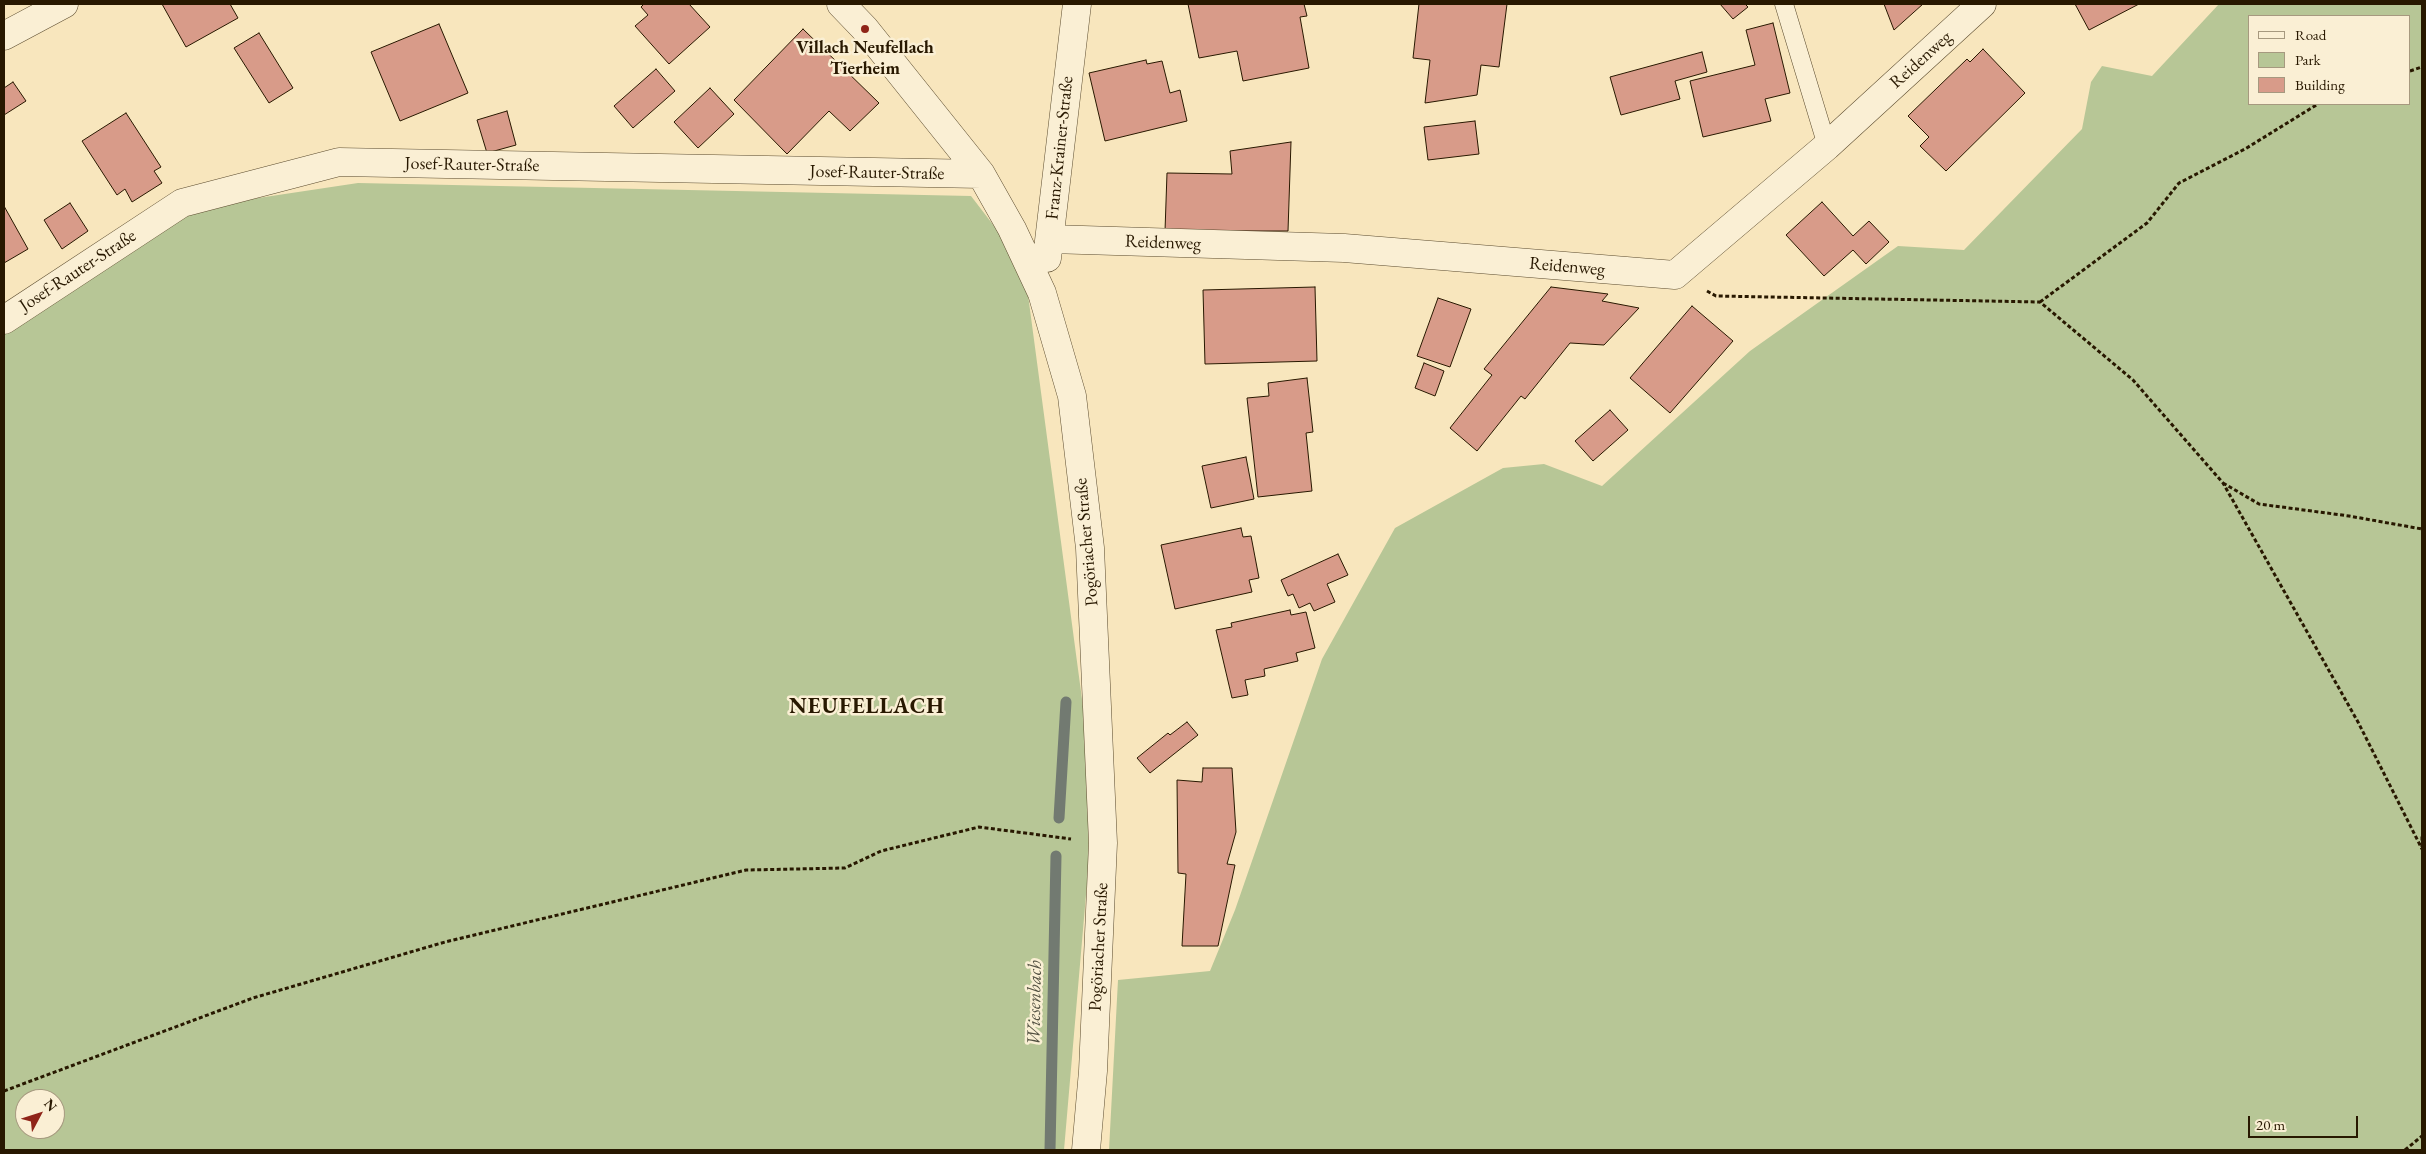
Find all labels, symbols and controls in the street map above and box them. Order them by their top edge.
legend [2248,15,2411,105]
marker: Villach Neufellach Tierheim [859,23,871,35]
text: Road [2295,25,2326,44]
street label: Reidenweg [1885,26,1957,94]
place label: Villach Neufellach Tierheim [796,37,934,80]
text: Park [2295,50,2321,69]
street label: Franz-Krainer-Straße [1042,75,1078,221]
text: Building [2295,75,2345,94]
street label: Josef-Rauter-Straße [404,153,540,177]
street label: Josef-Rauter-Straße [809,161,945,185]
street label: Josef-Rauter-Straße [16,225,140,317]
street label: Reidenweg [1125,231,1201,255]
street label: Reidenweg [1528,253,1606,281]
street label: Pogöriacher Straße [1071,477,1103,607]
district label: NEUFELLACH [788,694,946,720]
street label: Pogöriacher Straße [1085,882,1113,1012]
water label: Wiesenbach [1023,960,1047,1046]
north arrow [15,1089,65,1139]
text: N [40,1095,61,1115]
scale bar [2251,1106,2361,1138]
text: 20 m [2256,1115,2285,1134]

